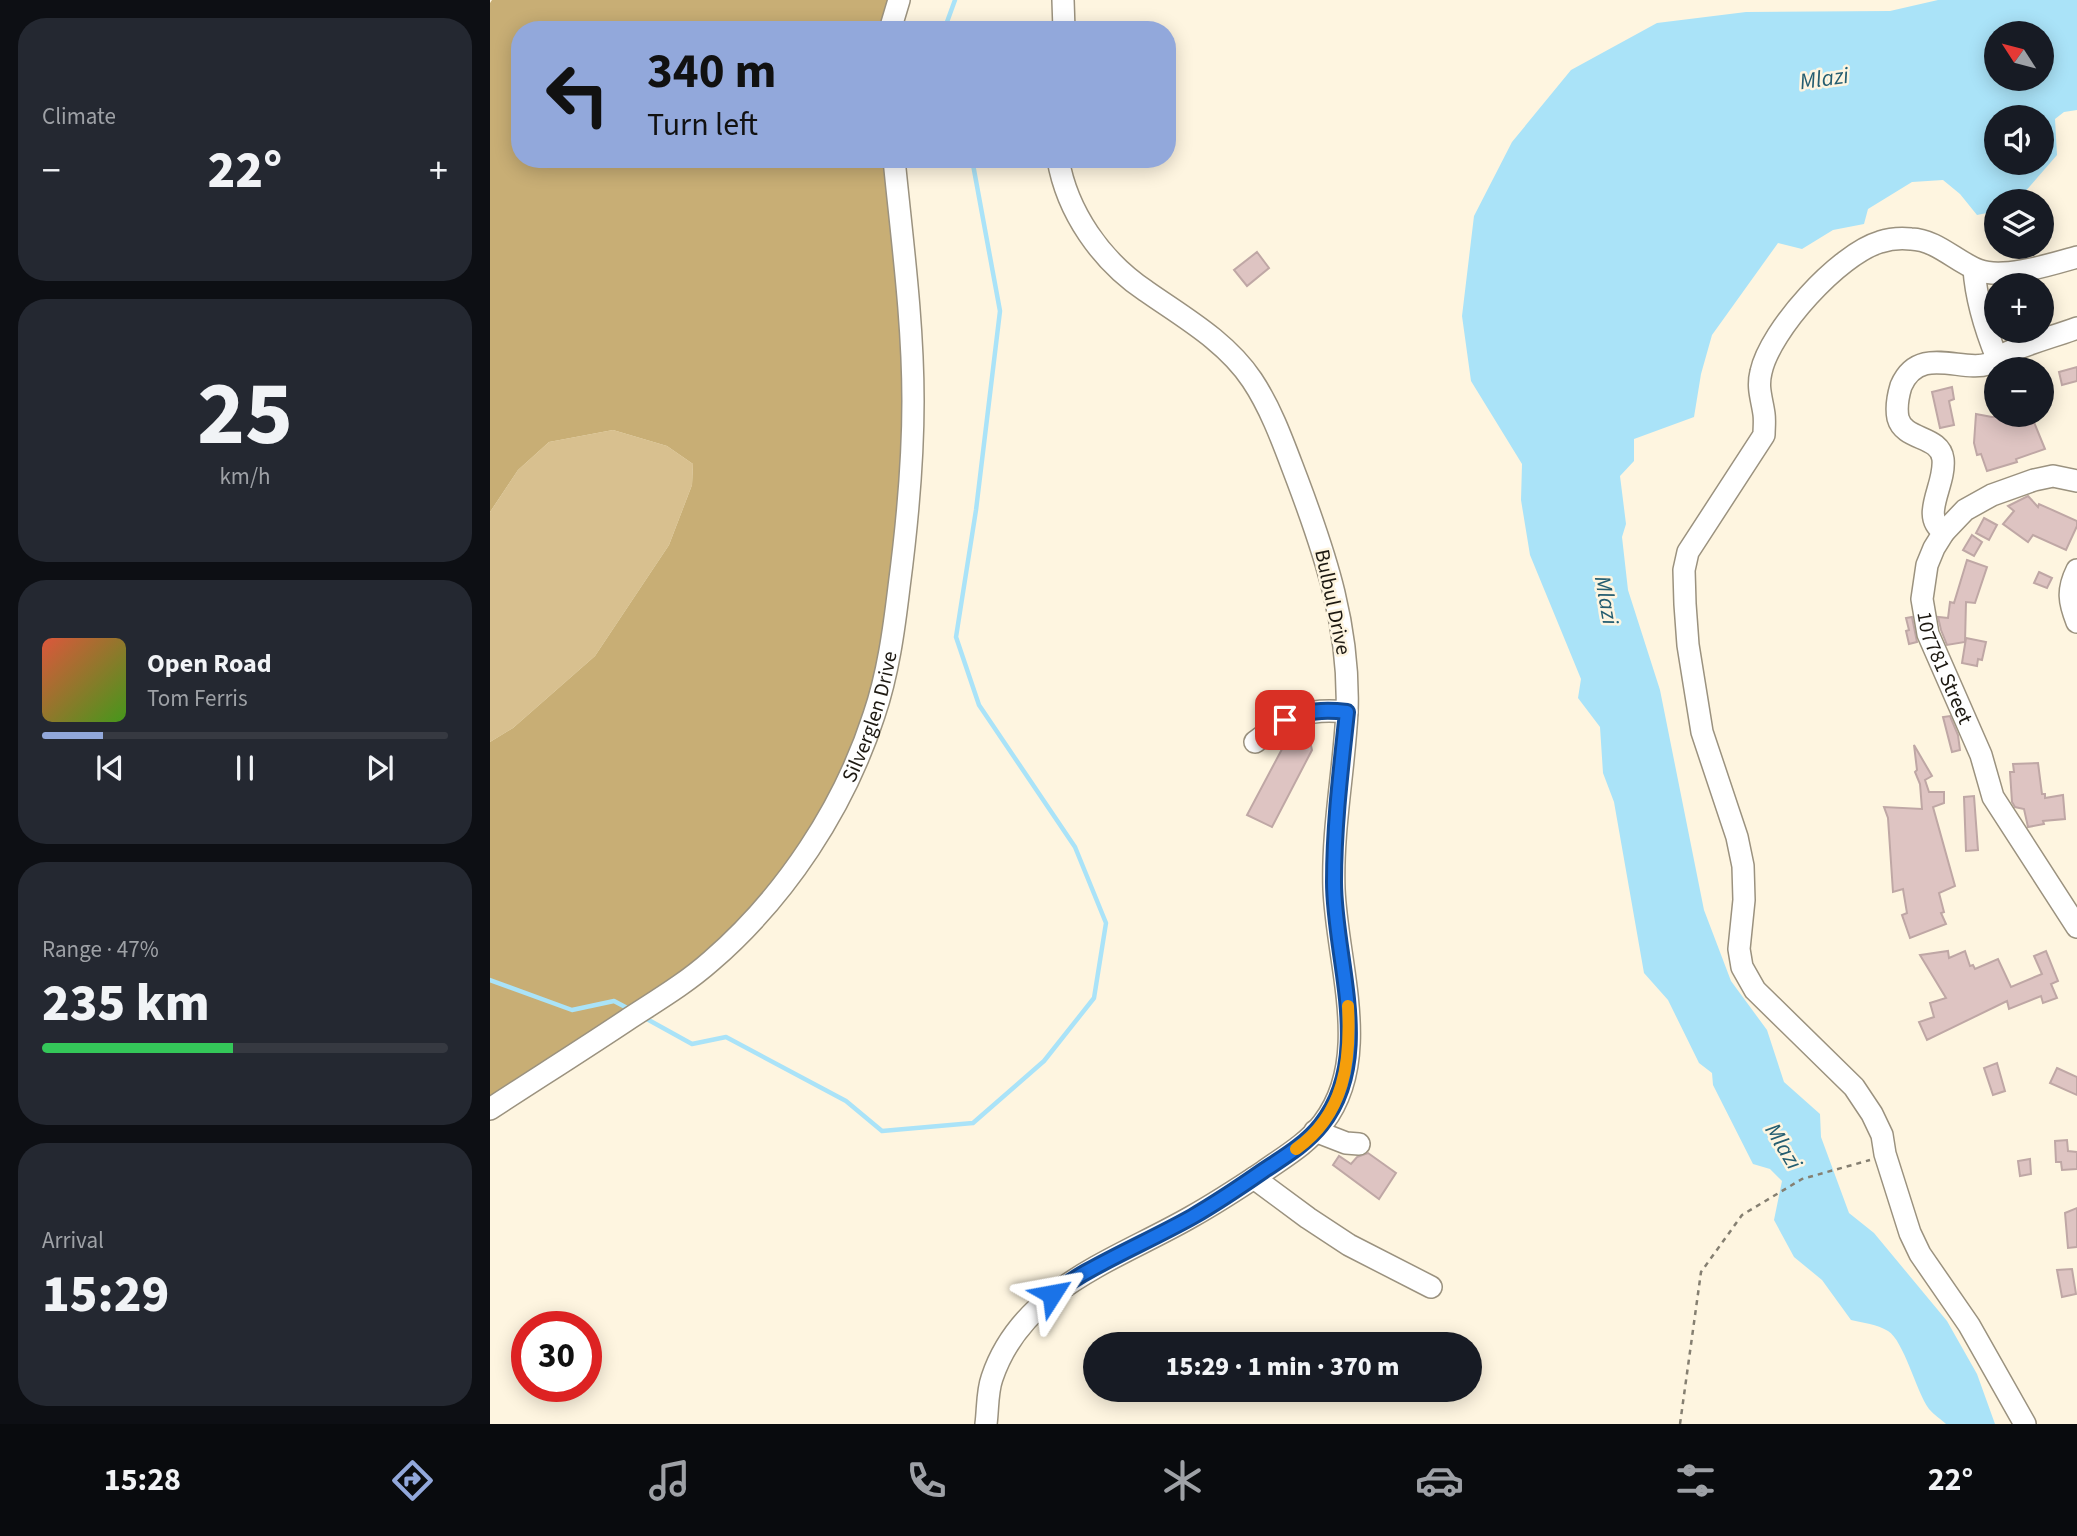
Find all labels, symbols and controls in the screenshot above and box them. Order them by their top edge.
north arrow [1984,21,2054,91]
map controls [1984,21,2054,427]
text: 340 m [647,37,776,107]
icon: left [532,49,623,140]
water label: Mlazi [1797,59,1851,98]
text: Climate [42,100,116,133]
text: Turn left [647,102,758,148]
button: sound [1984,105,2054,175]
text: 22° [208,134,282,208]
text: − [42,144,61,198]
text: + [429,144,448,198]
button: layers [1984,189,2054,259]
button: + [1984,273,2054,343]
text: 25 [197,350,293,479]
button: − [1984,357,2054,427]
text: km/h [219,460,271,493]
street label: Bulbul Drive [1307,546,1359,658]
water label: Mlazi [1586,573,1627,628]
street label: 107781 Street [1909,609,1981,729]
text: Open Road [147,645,272,682]
street label: Silverglen Drive [834,649,905,787]
text: Tom Ferris [147,682,248,715]
pin [1255,690,1315,750]
icon: arrive [1266,701,1304,739]
icon: previous [91,749,129,787]
icon: pause [226,749,264,787]
icon: next [361,749,399,787]
text: Range · 47% [42,933,159,966]
text: 235 km [42,967,210,1041]
water label: Mlazi [1757,1117,1811,1176]
text: Arrival [42,1224,104,1257]
position arrow [1015,1257,1089,1331]
text: 15:29 [42,1258,169,1332]
speed limit sign: 30 [511,1311,602,1402]
text: 15:29 · 1 min · 370 m [1166,1348,1399,1385]
icon: directions [388,1456,437,1505]
icon: music [645,1456,694,1505]
icon: phone [902,1456,951,1505]
icon: climate [1158,1456,1207,1505]
icon: car [1415,1456,1464,1505]
icon: filters [1671,1456,1720,1505]
text: 15:28 [104,1457,181,1503]
text: 22° [1928,1457,1973,1503]

